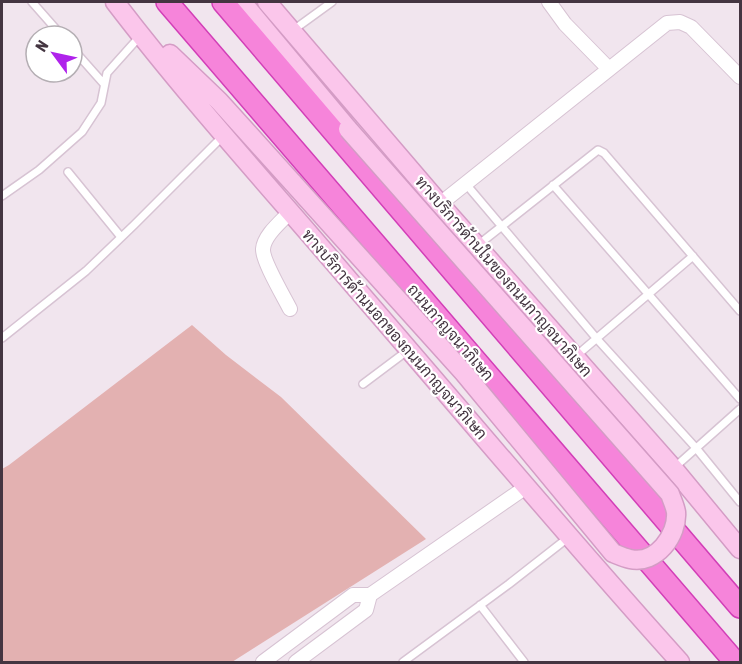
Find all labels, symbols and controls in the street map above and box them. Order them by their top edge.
north arrow [24,24,84,84]
text: N [31,37,52,55]
street label: ทางบริการด้านในของถนนกาญจนาภิเษก [412,172,596,380]
street label: ทางบริการด้านนอกของถนนกาญจนาภิเษก [298,225,492,443]
street label: ถนนกาญจนาภิเษก [404,280,498,384]

